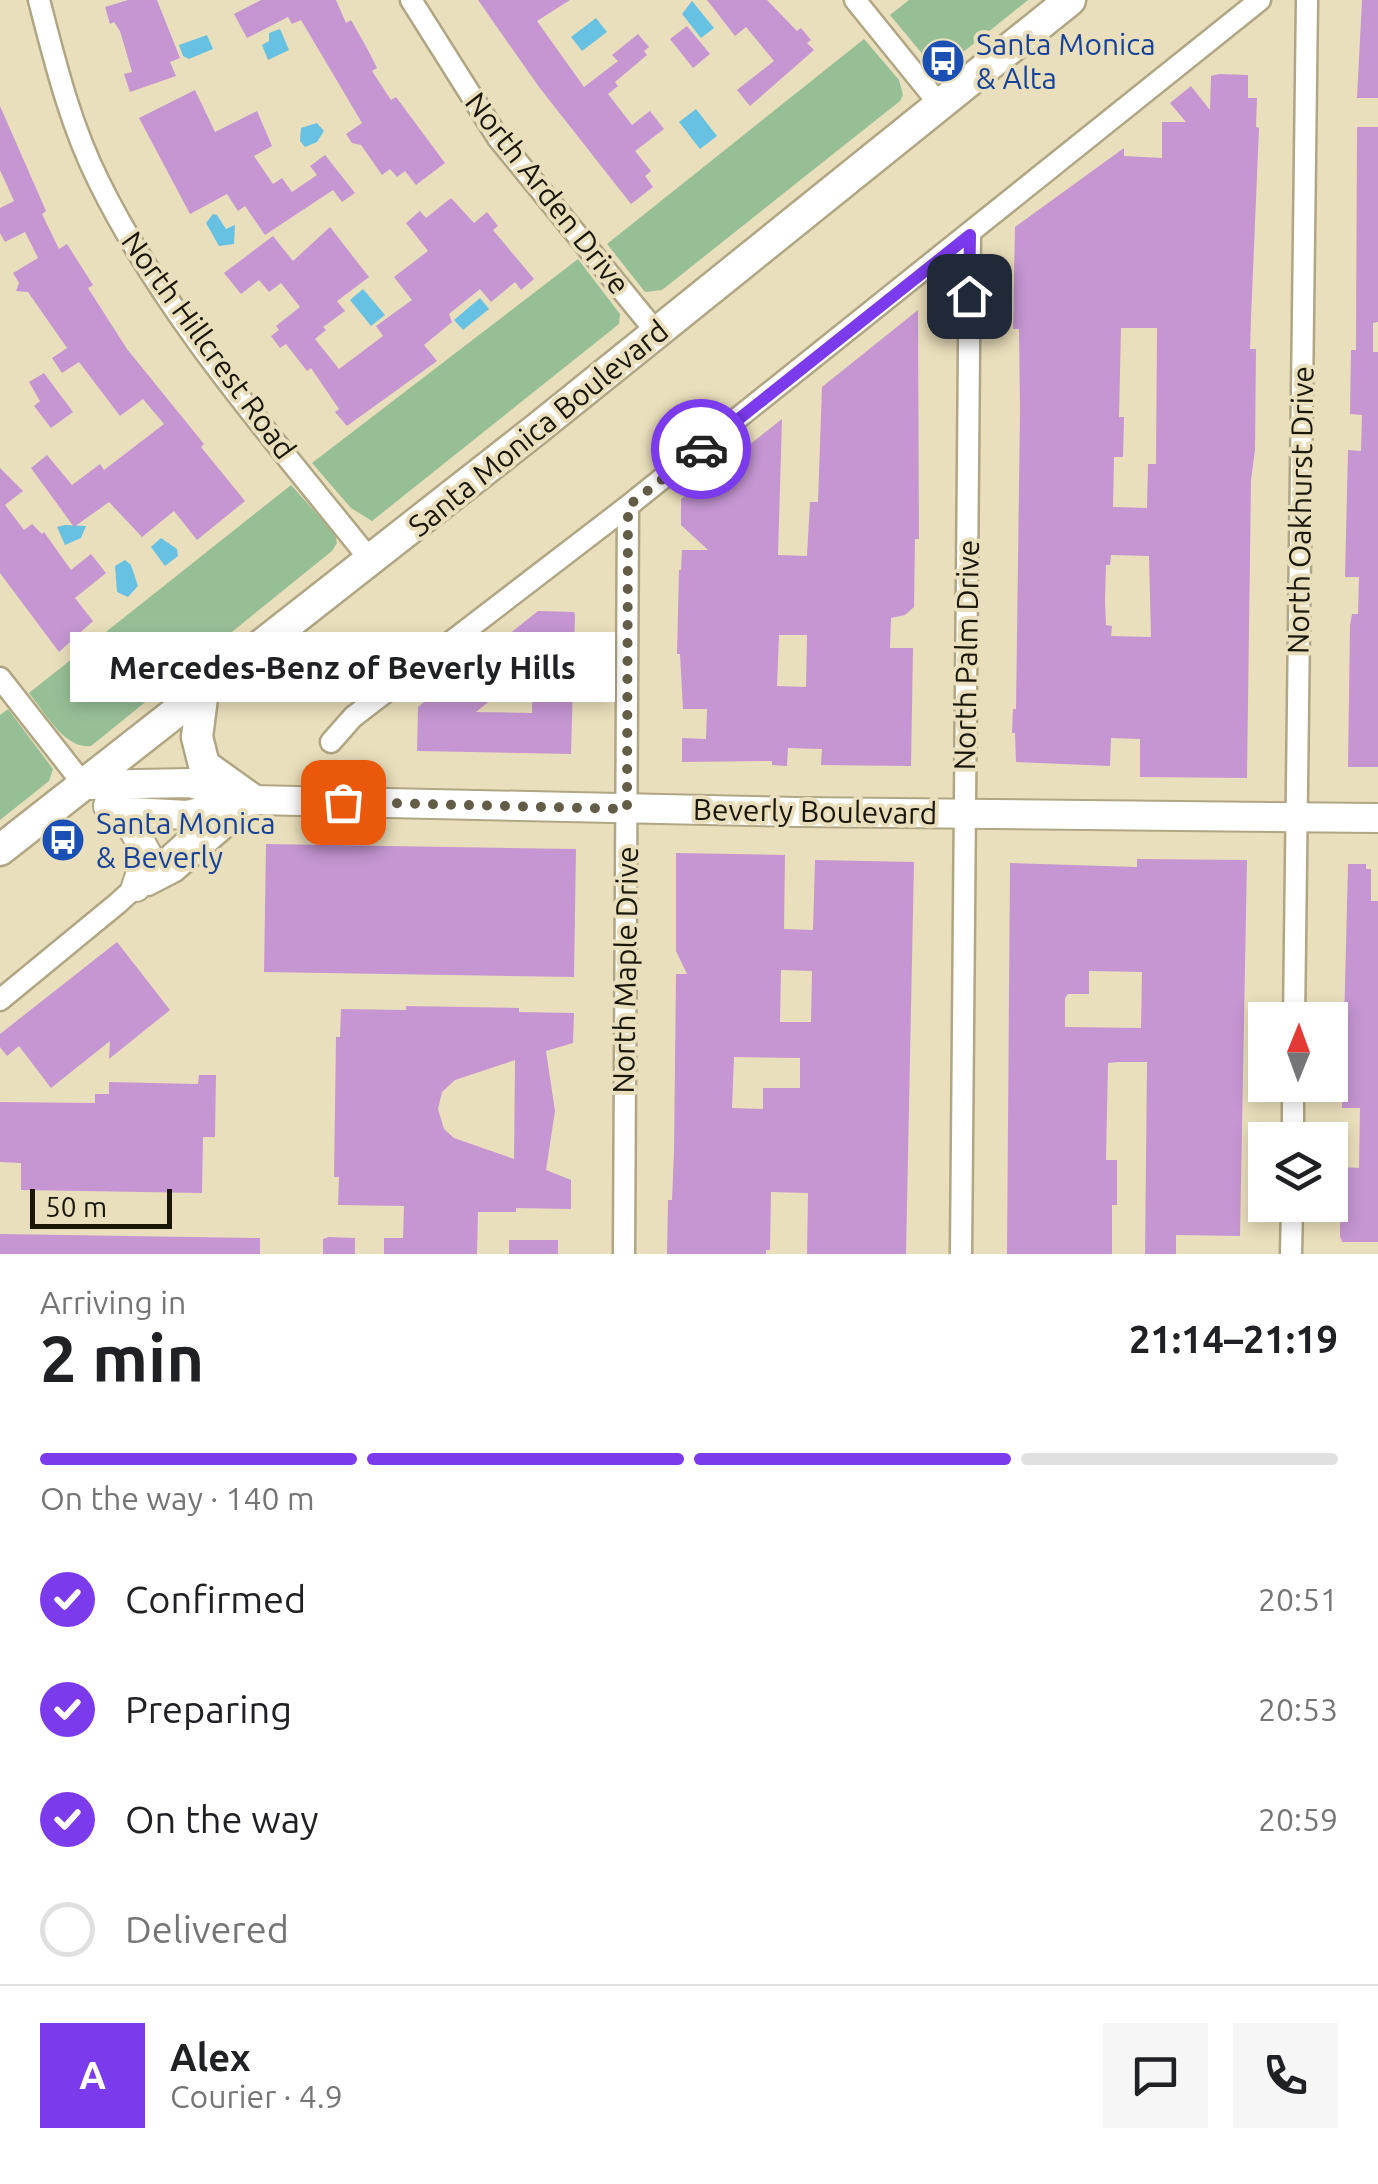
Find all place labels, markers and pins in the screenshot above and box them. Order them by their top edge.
place label: Santa Monica & Alta [976,27,1156,95]
bus stop icon: Santa Monica & Alta [920,38,966,84]
pin [927,254,1012,339]
callout: Mercedes-Benz of Beverly Hills [70,632,616,702]
pin [301,760,386,845]
place label: Santa Monica & Beverly [96,806,276,874]
bus stop icon: Santa Monica & Beverly [40,817,86,863]

